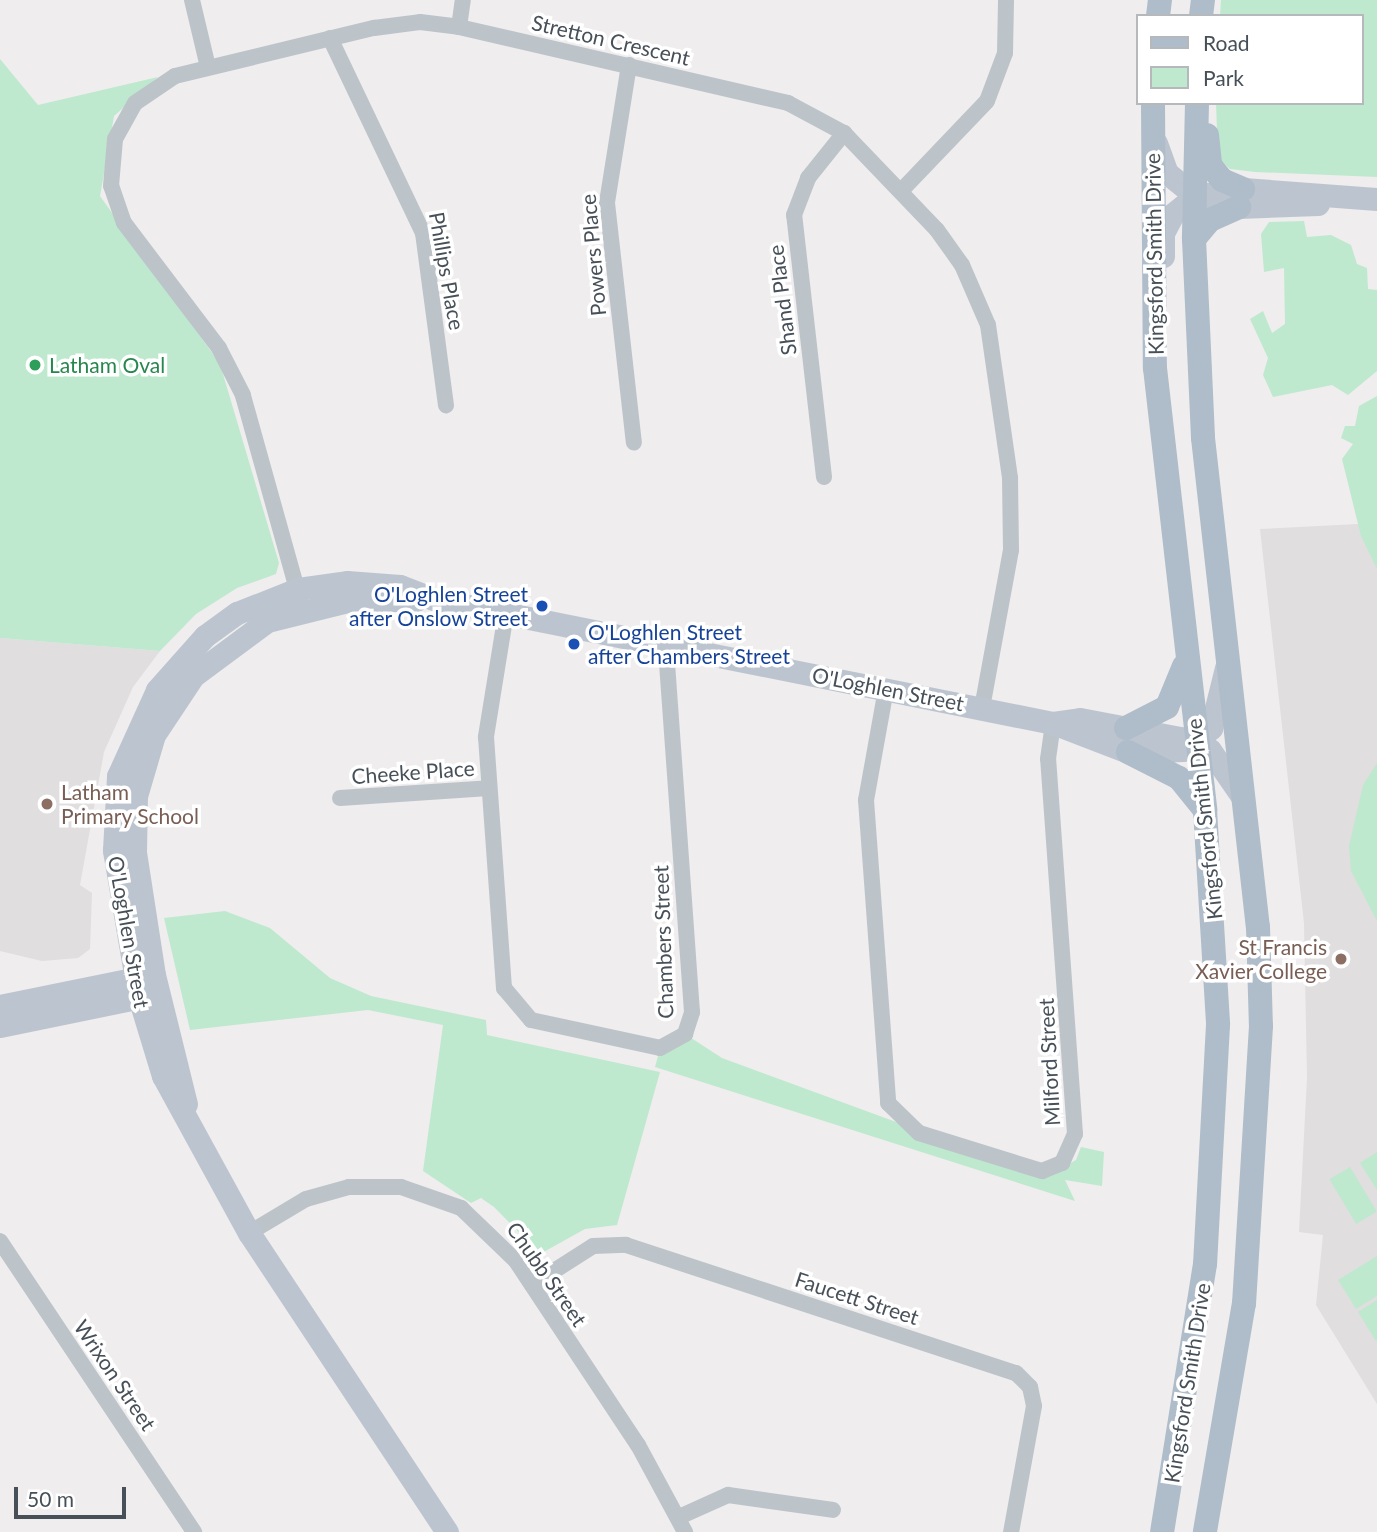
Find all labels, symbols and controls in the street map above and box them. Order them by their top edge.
street label: Stretton Crescent [530,10,692,70]
legend [1136,14,1363,105]
text: Road [1203,30,1250,55]
text: Park [1203,65,1244,90]
street label: Kingsford Smith Drive [1140,153,1168,355]
street label: Powers Place [575,193,611,317]
street label: Phillips Place [424,210,470,332]
street label: Shand Place [763,243,801,357]
place label: Latham Oval [49,352,165,378]
marker: Latham Oval [27,357,43,373]
place label: O'Loghlen Street after Onslow Street [348,581,528,631]
marker: O'Loghlen Street after Onslow Street [534,598,550,614]
place label: O'Loghlen Street after Chambers Street [588,619,790,669]
marker: O'Loghlen Street after Chambers Street [566,636,582,652]
street label: O'Loghlen Street [810,662,966,716]
street label: Kingsford Smith Drive [1181,717,1227,921]
street label: Cheeke Place [351,755,475,789]
place label: Latham Primary School [61,779,199,829]
marker: Latham Primary School [39,796,55,812]
street label: O'Loghlen Street [103,854,155,1010]
street label: Chambers Street [648,865,678,1019]
place label: St Francis Xavier College [1195,934,1327,984]
marker: St Francis Xavier College [1333,951,1349,967]
street label: Milford Street [1033,997,1065,1127]
street label: Chubb Street [502,1217,592,1331]
street label: Faucett Street [792,1266,922,1330]
street label: Kingsford Smith Drive [1159,1281,1215,1485]
street label: Wrixon Street [69,1315,161,1435]
scale bar [18,1472,130,1516]
text: 50 m [27,1486,74,1511]

